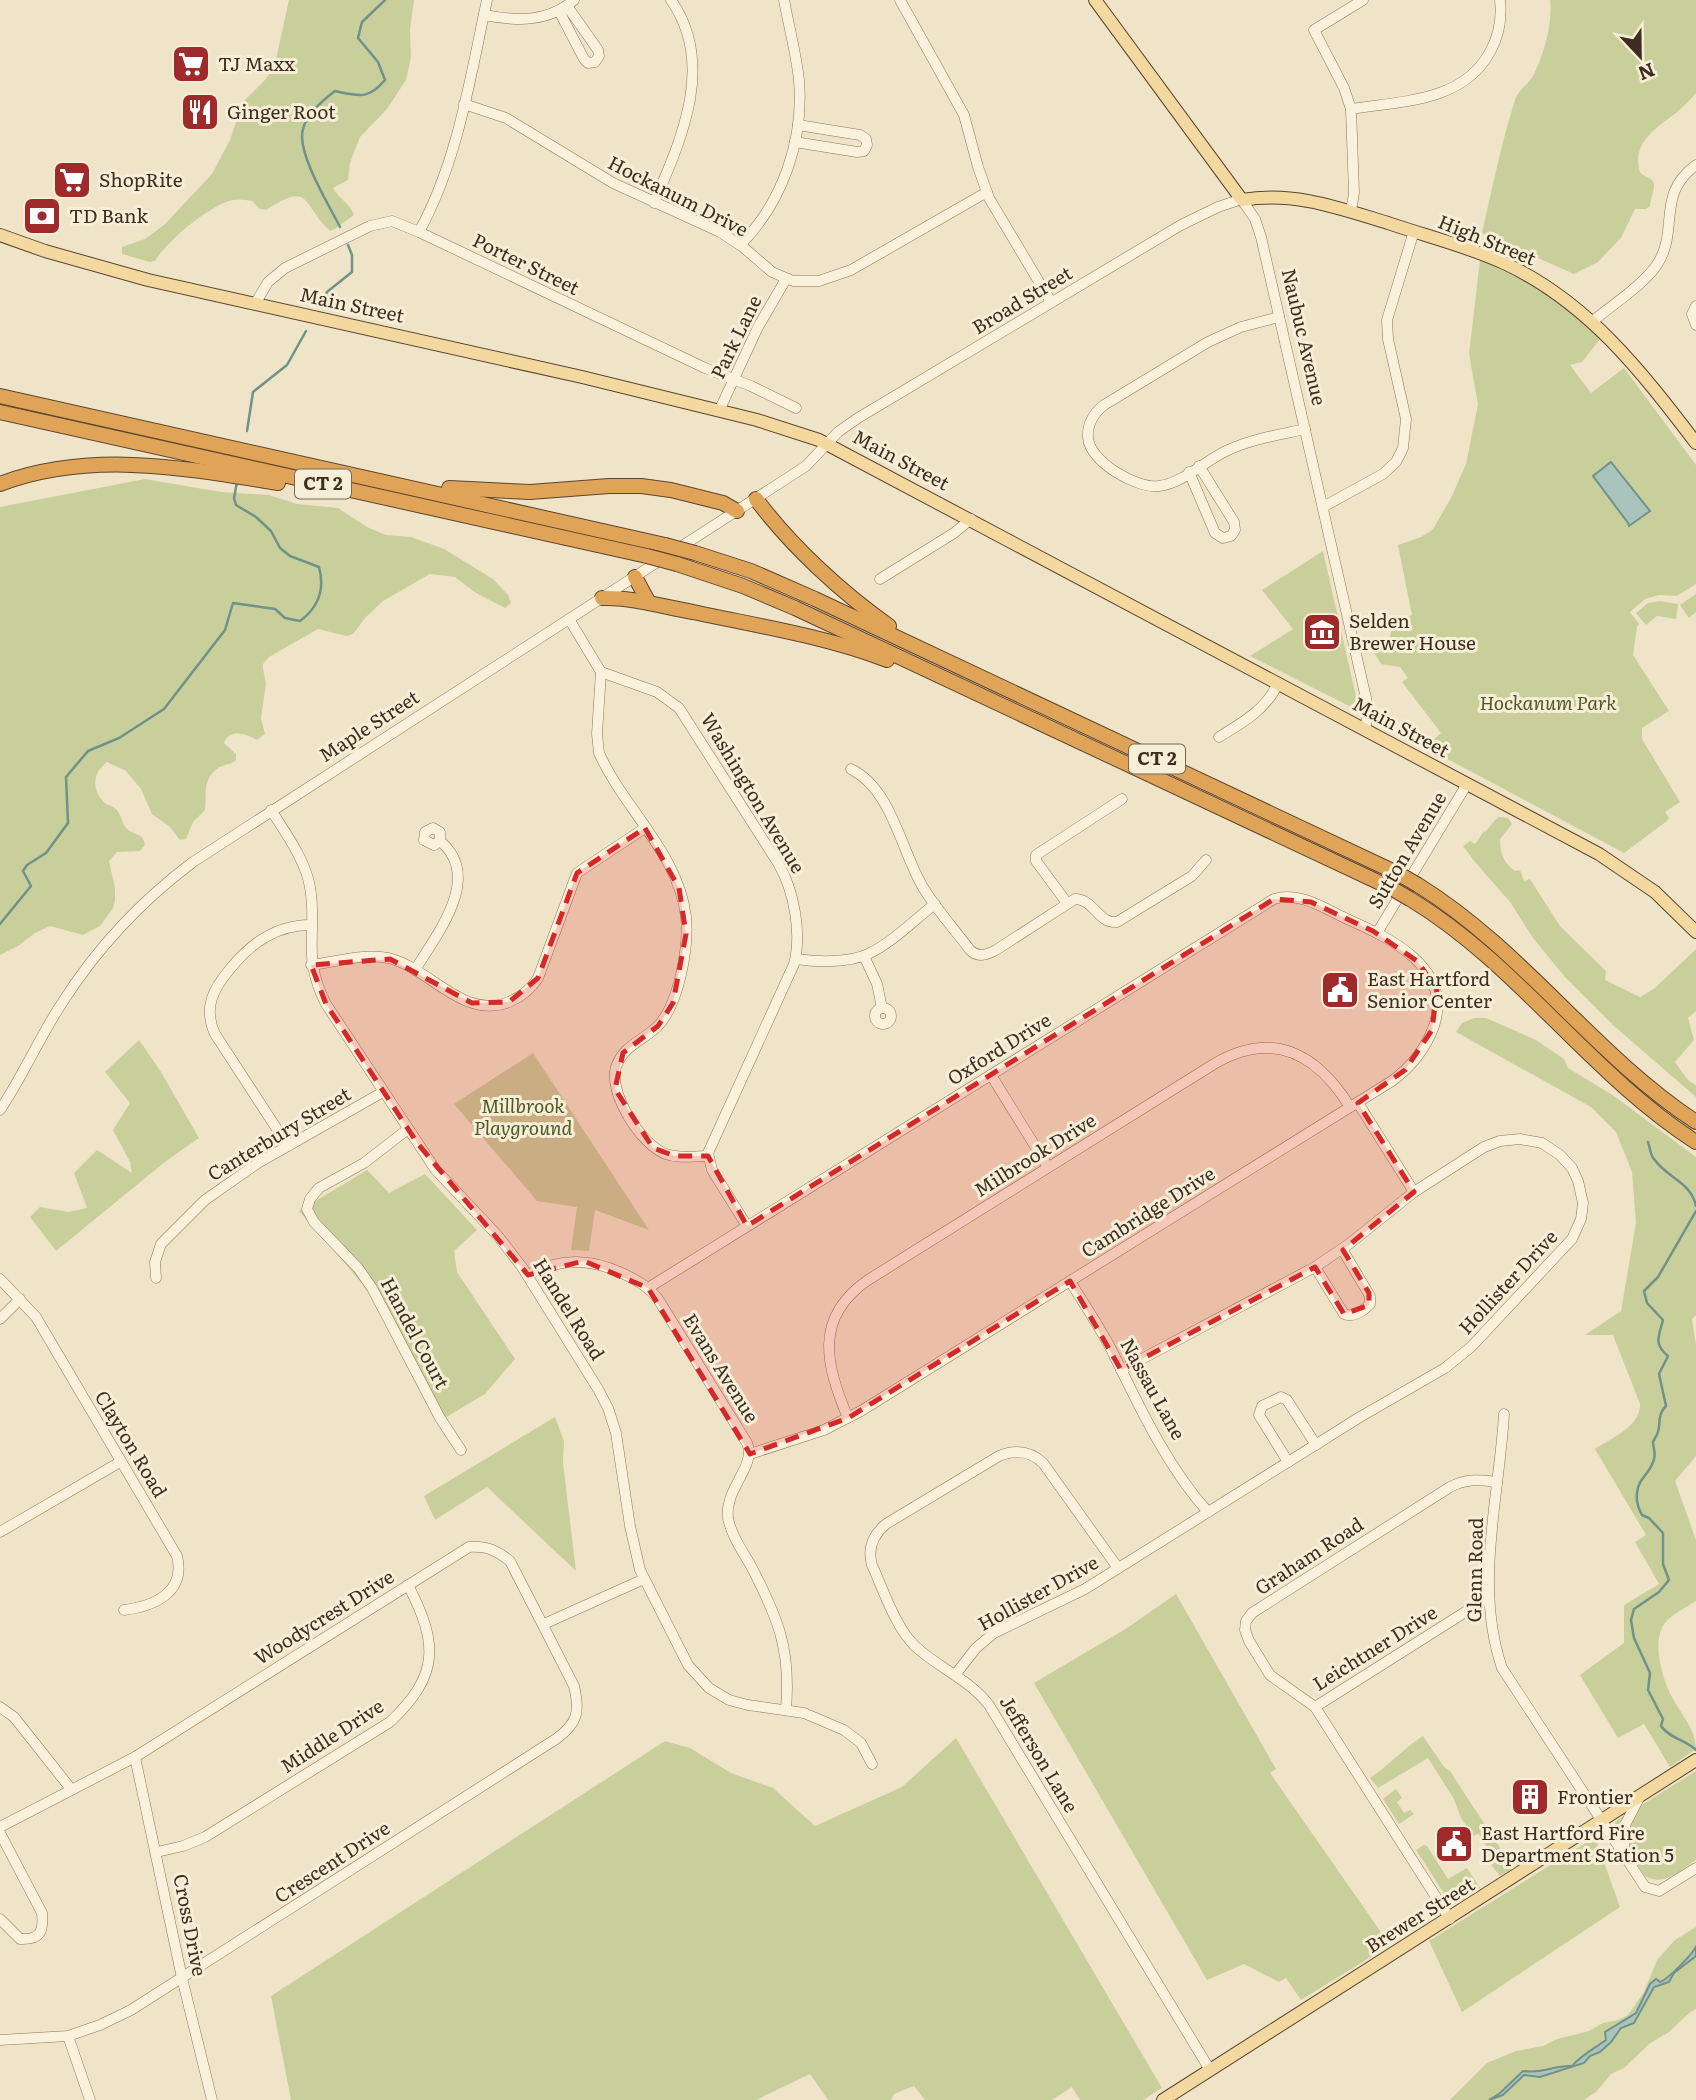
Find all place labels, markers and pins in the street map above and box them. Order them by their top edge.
supermarket icon: TJ Maxx [170,43,212,85]
place label: TJ Maxx [218,49,295,77]
restaurant icon: Ginger Root [179,91,221,133]
place label: Ginger Root [227,97,336,125]
supermarket icon: ShopRite [51,159,93,201]
place label: ShopRite [99,165,183,193]
bank icon: TD Bank [21,195,63,237]
place label: TD Bank [69,201,149,229]
place label: Selden Brewer House [1349,606,1476,656]
museum icon: Selden Brewer House [1301,611,1343,653]
place label: East Hartford Senior Center [1367,964,1492,1014]
public building icon: East Hartford Senior Center [1319,969,1361,1011]
building icon: Frontier [1509,1776,1551,1818]
place label: Frontier [1557,1782,1633,1810]
place label: East Hartford Fire Department Station 5 [1481,1818,1674,1868]
public building icon: East Hartford Fire Department Station 5 [1433,1823,1475,1865]

